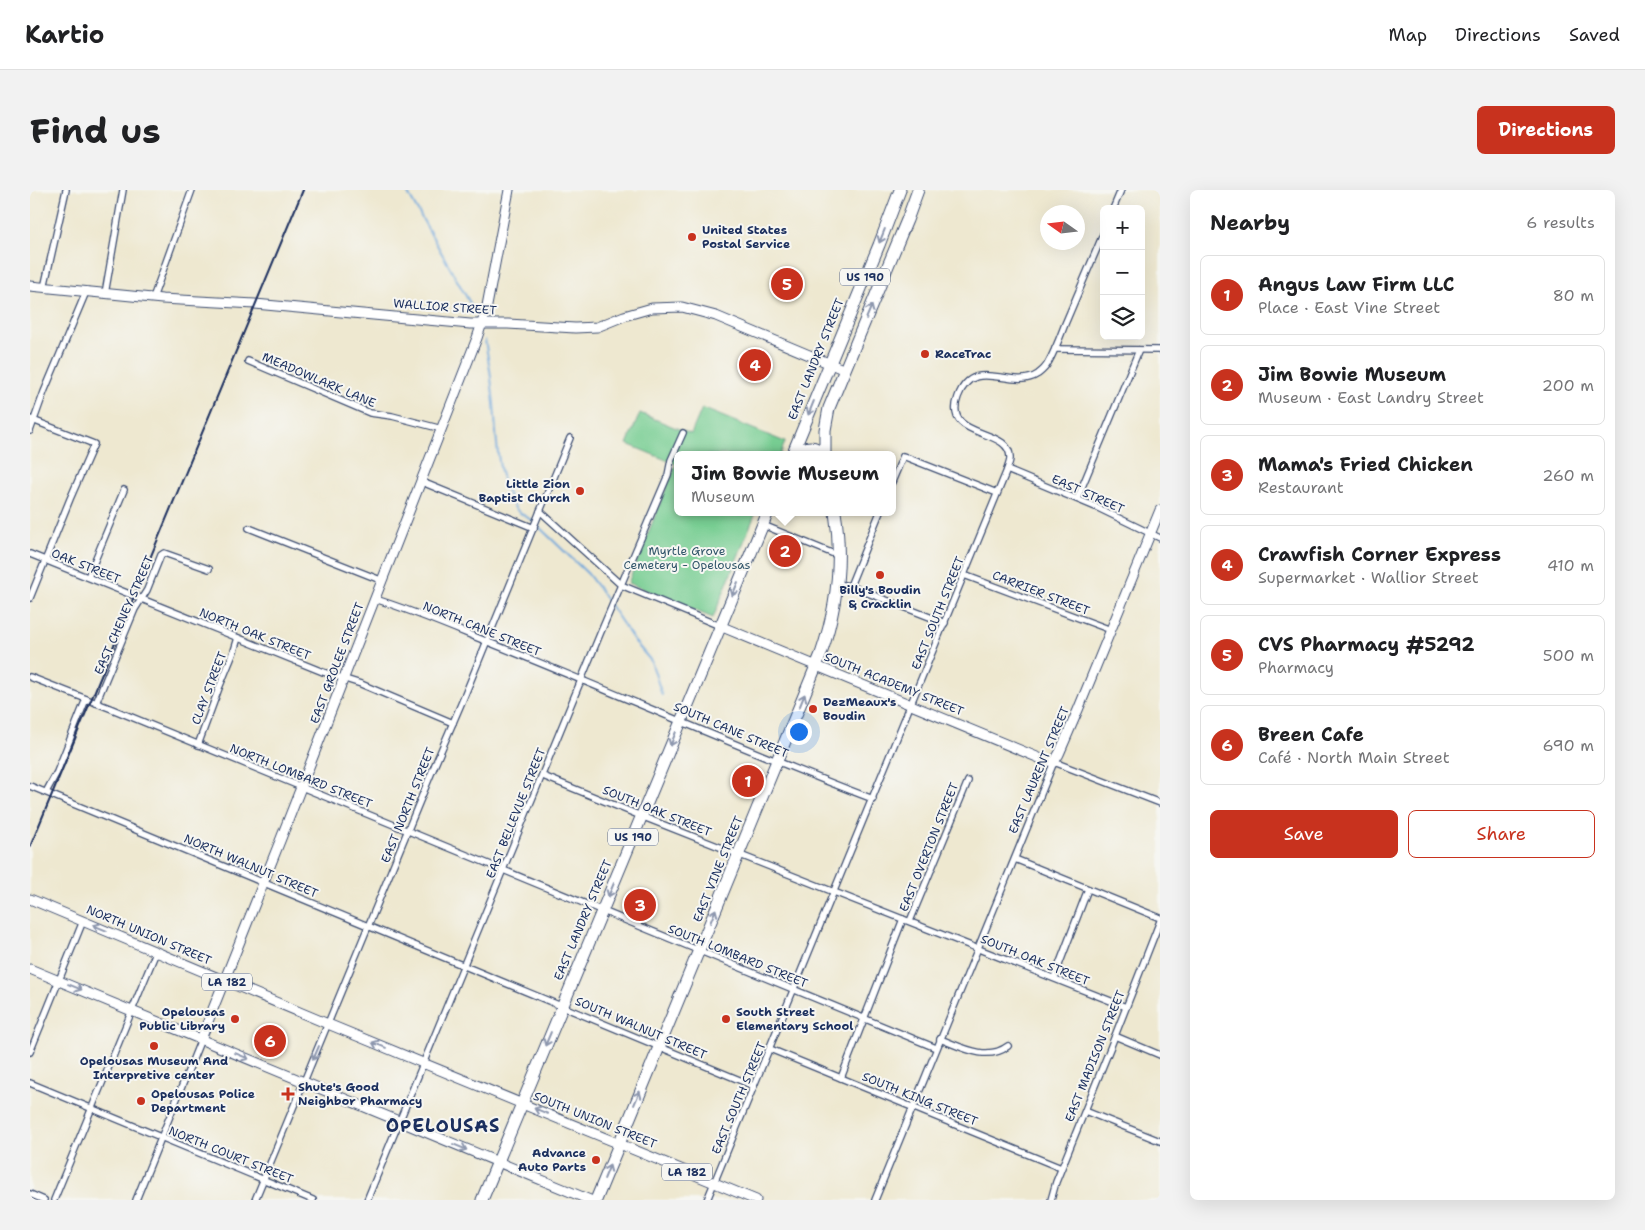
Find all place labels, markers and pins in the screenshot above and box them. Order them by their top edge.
place label: United States Postal Service [702,222,790,252]
marker: United States Postal Service [686,231,698,243]
pin: 5 [771,265,803,303]
pin: 4 [739,346,771,384]
place label: RaceTrac [935,346,991,362]
marker: RaceTrac [919,348,931,360]
place label: Little Zion Baptist Church [479,476,570,506]
marker: Little Zion Baptist Church [574,485,586,497]
pin: 2 [769,532,801,570]
marker: Billy's Boudin & Cracklin [874,569,886,581]
place label: Billy's Boudin & Cracklin [839,582,921,612]
place label: DezMeaux's Boudin [823,694,896,724]
marker: DezMeaux's Boudin [807,703,819,715]
pin: 1 [732,762,764,800]
pin: 3 [624,886,656,924]
place label: Opelousas Public Library [139,1004,225,1034]
place label: South Street Elementary School [736,1004,853,1034]
marker: Opelousas Public Library [229,1013,241,1025]
marker: South Street Elementary School [720,1013,732,1025]
pin: 6 [254,1022,286,1060]
marker: Opelousas Museum And Interpretive center [148,1040,160,1052]
place label: Opelousas Museum And Interpretive center [80,1053,228,1083]
place label: Shute's Good Neighbor Pharmacy [298,1079,422,1109]
place label: Opelousas Police Department [151,1086,255,1116]
marker: Shute's Good Neighbor Pharmacy [282,1088,294,1100]
marker: Opelousas Police Department [135,1095,147,1107]
place label: Advance Auto Parts [518,1145,586,1175]
marker: Advance Auto Parts [590,1154,602,1166]

